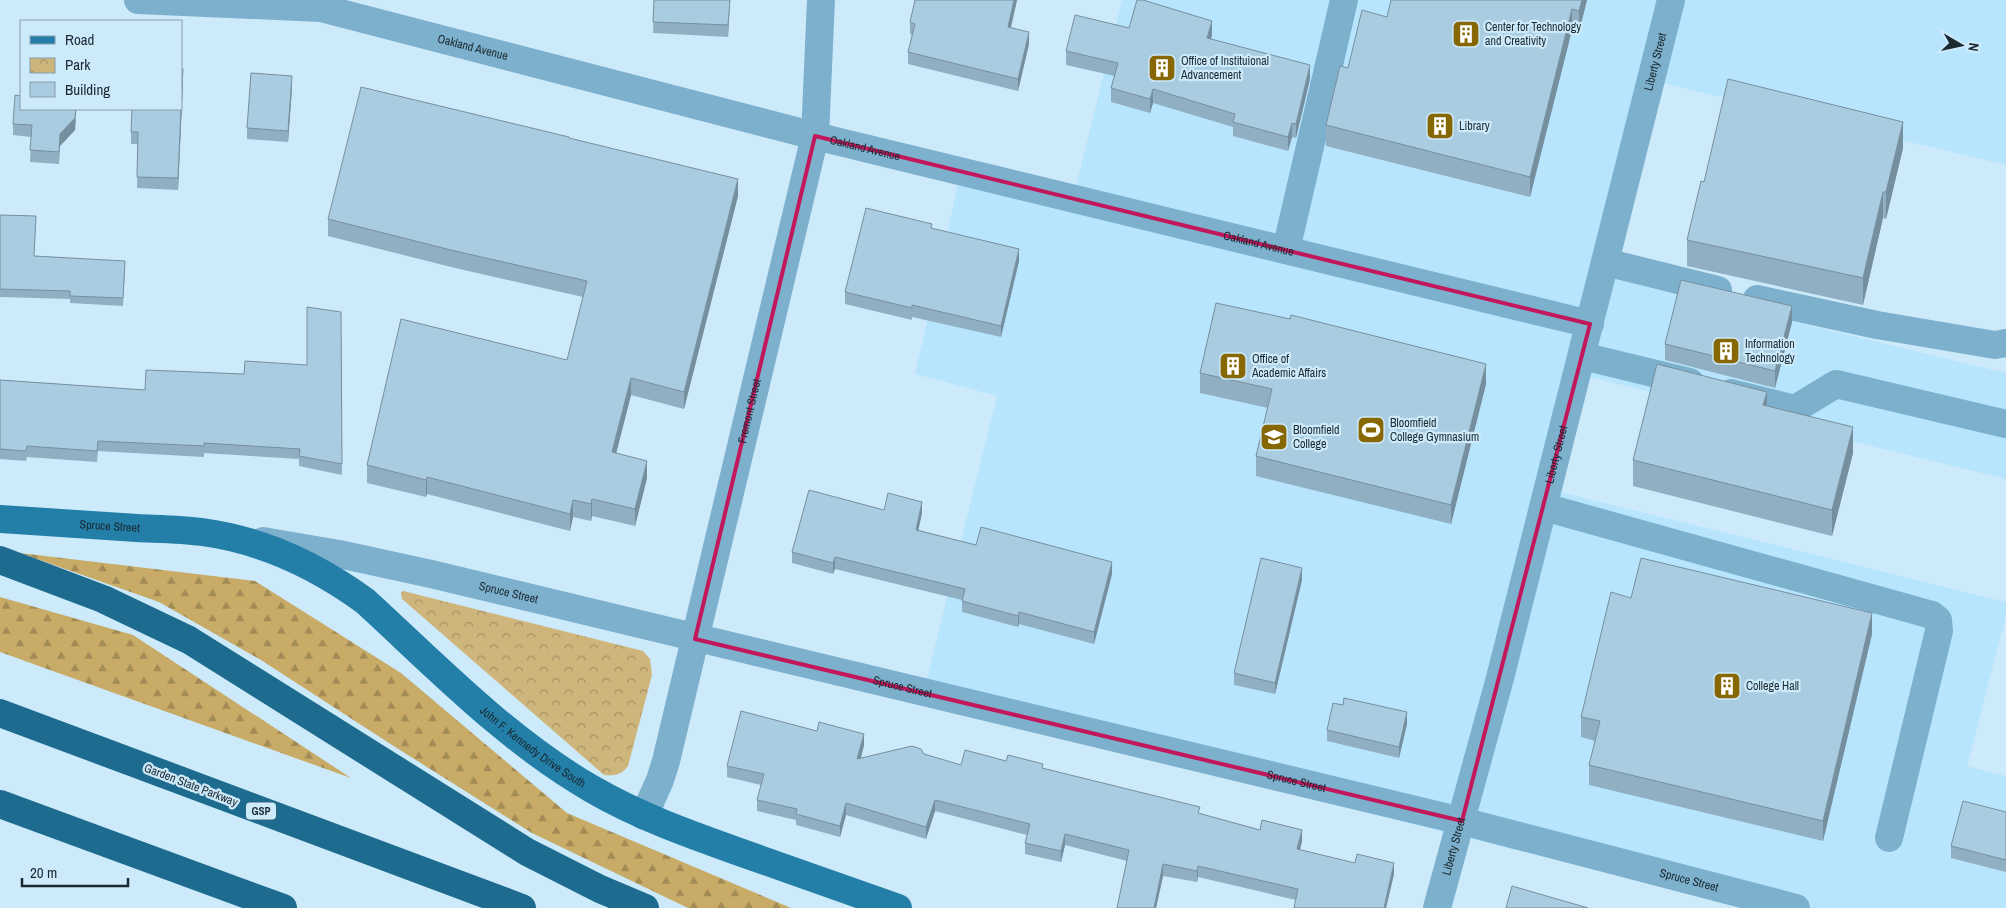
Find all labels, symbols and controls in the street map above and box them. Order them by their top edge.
building icon: Center for Technology and Creativity [1451,19,1481,49]
place label: Center for Technology and Creativity [1485,19,1581,49]
legend [20,20,182,110]
north arrow [1936,20,1986,70]
text: Road [65,29,94,50]
street label: Oakland Avenue [436,31,510,64]
street label: Liberty Street [1640,31,1670,92]
text: N [1964,42,1983,53]
building icon: Office of Instituional Advancement [1147,53,1177,83]
place label: Office of Instituional Advancement [1180,53,1269,83]
text: Park [65,54,91,75]
text: Building [65,79,110,100]
building icon: Library [1425,111,1455,141]
place label: Library [1459,118,1490,134]
street label: Oakland Avenue [828,132,902,164]
street label: Oakland Avenue [1222,227,1296,260]
building icon: Information Technology [1711,336,1741,366]
place label: Information Technology [1745,336,1795,366]
building icon: Office of Academic Affairs [1218,351,1248,381]
place label: Office of Academic Affairs [1251,351,1326,381]
street label: Fremont Street [734,377,765,445]
sports icon: Bloomfield College Gymnasium [1356,415,1386,445]
place label: Bloomfield College Gymnasium [1390,415,1479,445]
school or university icon: Bloomfield College [1259,422,1289,452]
place label: Bloomfield College [1293,422,1340,452]
street label: Liberty Street [1541,424,1571,485]
street label: Spruce Street [79,516,140,536]
street label: Spruce Street [477,578,540,607]
building icon: College Hall [1712,671,1742,701]
street label: Spruce Street [871,672,934,702]
place label: College Hall [1746,678,1799,694]
street label: John F. Kennedy Drive South [476,702,589,792]
street label: Garden State Parkway [142,760,240,810]
street label: Spruce Street [1265,766,1328,796]
road number: GSP [246,802,276,819]
street label: Liberty Street [1438,815,1470,877]
scale bar [22,856,129,888]
text: 20 m [30,862,57,883]
street label: Spruce Street [1658,865,1720,896]

